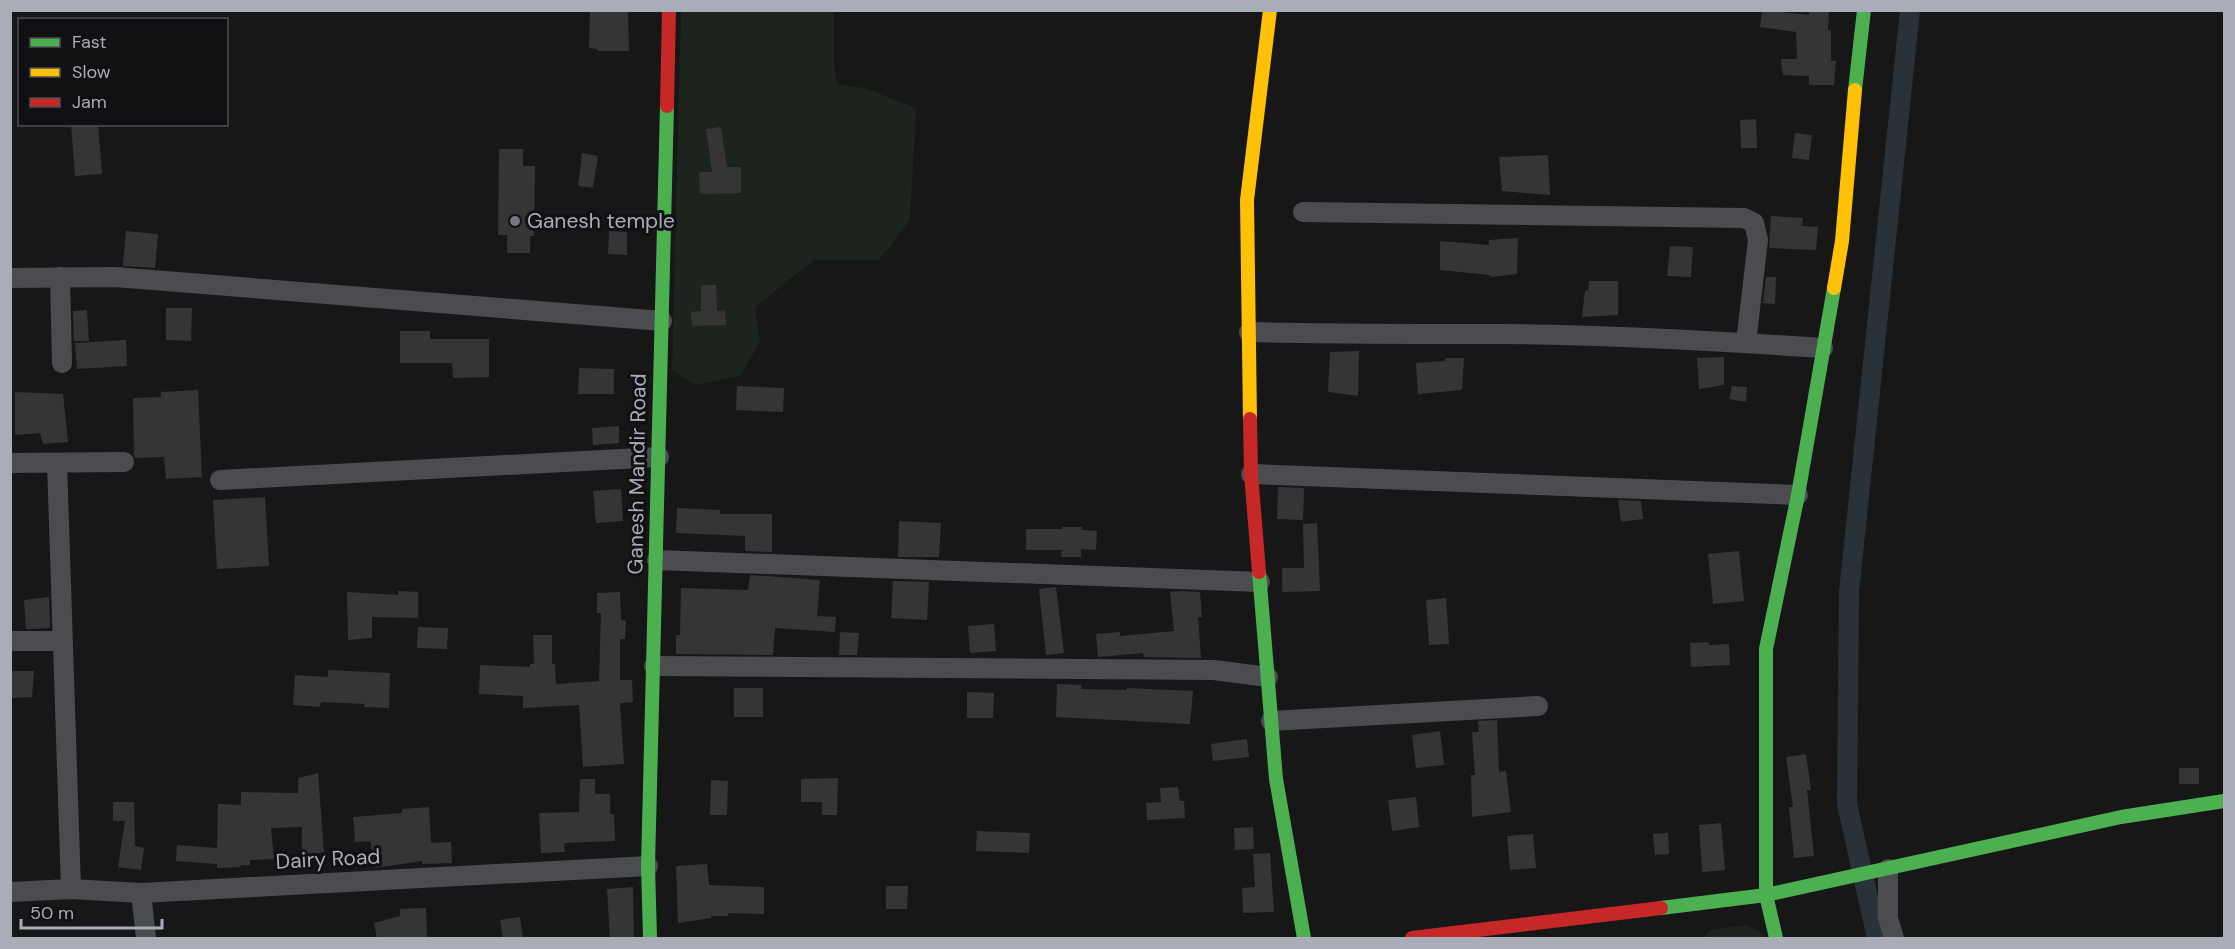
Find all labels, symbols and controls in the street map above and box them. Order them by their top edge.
legend [18,18,228,126]
text: Fast [72,30,107,54]
text: Slow [72,60,111,84]
text: Jam [72,90,107,114]
place label: Ganesh temple [527,207,675,235]
marker: Ganesh temple [508,214,522,228]
street label: Ganesh Mandir Road [621,373,653,575]
street label: Dairy Road [275,842,381,876]
scale bar [21,892,162,930]
text: 50 m [30,901,74,925]

